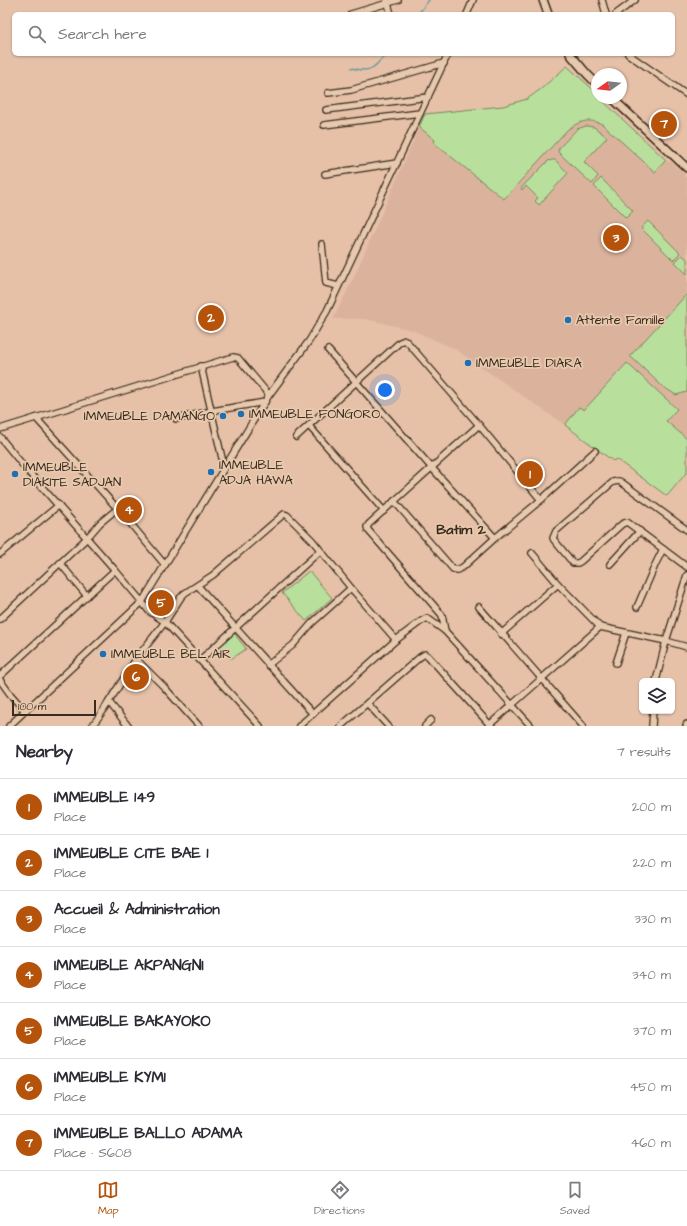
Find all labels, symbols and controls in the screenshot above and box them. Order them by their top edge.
search box [12,12,675,56]
icon: search [26,23,48,45]
text: Search here [58,24,147,45]
north arrow [591,68,627,104]
pin: 7 [651,109,677,139]
pin: 3 [603,223,629,253]
pin: 2 [198,303,224,333]
place label: Attente Famille [576,311,665,329]
marker: Attente Famille [563,315,573,325]
place label: IMMEUBLE DIARA [476,354,583,372]
marker: IMMEUBLE DIARA [463,358,473,368]
your location [375,380,395,400]
place label: IMMEUBLE FONGORO [249,405,380,423]
place label: IMMEUBLE DAMANGO [84,407,215,425]
marker: IMMEUBLE FONGORO [236,409,246,419]
marker: IMMEUBLE DAMANGO [218,411,228,421]
place label: IMMEUBLE ADJA HAWA [219,456,294,489]
place label: IMMEUBLE DIAKITE SADJAN [23,458,121,491]
pin: 1 [517,459,543,489]
marker: IMMEUBLE ADJA HAWA [206,467,216,477]
marker: IMMEUBLE DIAKITE SADJAN [10,469,20,479]
pin: 4 [116,495,142,525]
district label: Batim 2 [436,520,487,540]
pin: 5 [148,588,174,618]
place label: IMMEUBLE BEL AIR [111,645,231,663]
marker: IMMEUBLE BEL AIR [98,649,108,659]
pin: 6 [123,662,149,692]
map controls [639,678,675,714]
button: layers [639,678,675,714]
scale bar [12,698,96,717]
text: 100 m [18,699,46,714]
text: Nearby [16,740,73,764]
text: 7 results [617,743,671,761]
text: IMMEUBLE 149 [54,787,155,808]
text: 1 [28,798,30,816]
text: 200 m [632,798,671,816]
text: Place [54,808,86,826]
text: IMMEUBLE CITE BAE 1 [54,843,209,864]
text: 2 [25,854,33,872]
text: 220 m [633,854,671,872]
text: Place [54,864,86,882]
text: Accueil & Administration [54,899,220,920]
text: 3 [26,910,32,928]
text: 330 m [634,910,671,928]
text: Place [54,920,86,938]
text: IMMEUBLE AKPANGNI [54,955,204,976]
text: 4 [25,966,33,984]
text: 340 m [632,966,671,984]
text: Place [54,976,86,994]
text: IMMEUBLE BAKAYOKO [54,1011,210,1032]
text: 5 [24,1022,34,1040]
text: 370 m [633,1022,671,1040]
text: Place [54,1032,86,1050]
text: IMMEUBLE KYM1 [54,1067,166,1088]
text: 6 [25,1078,33,1096]
text: 450 m [629,1078,671,1096]
text: Place [54,1088,86,1106]
text: IMMEUBLE BALLO ADAMA [54,1123,242,1144]
text: 7 [25,1134,33,1152]
text: 460 m [630,1134,671,1152]
text: Place · S608 [54,1144,132,1162]
tab: Map [97,1179,119,1218]
tab: Directions [314,1179,365,1218]
tab: Saved [560,1179,590,1218]

